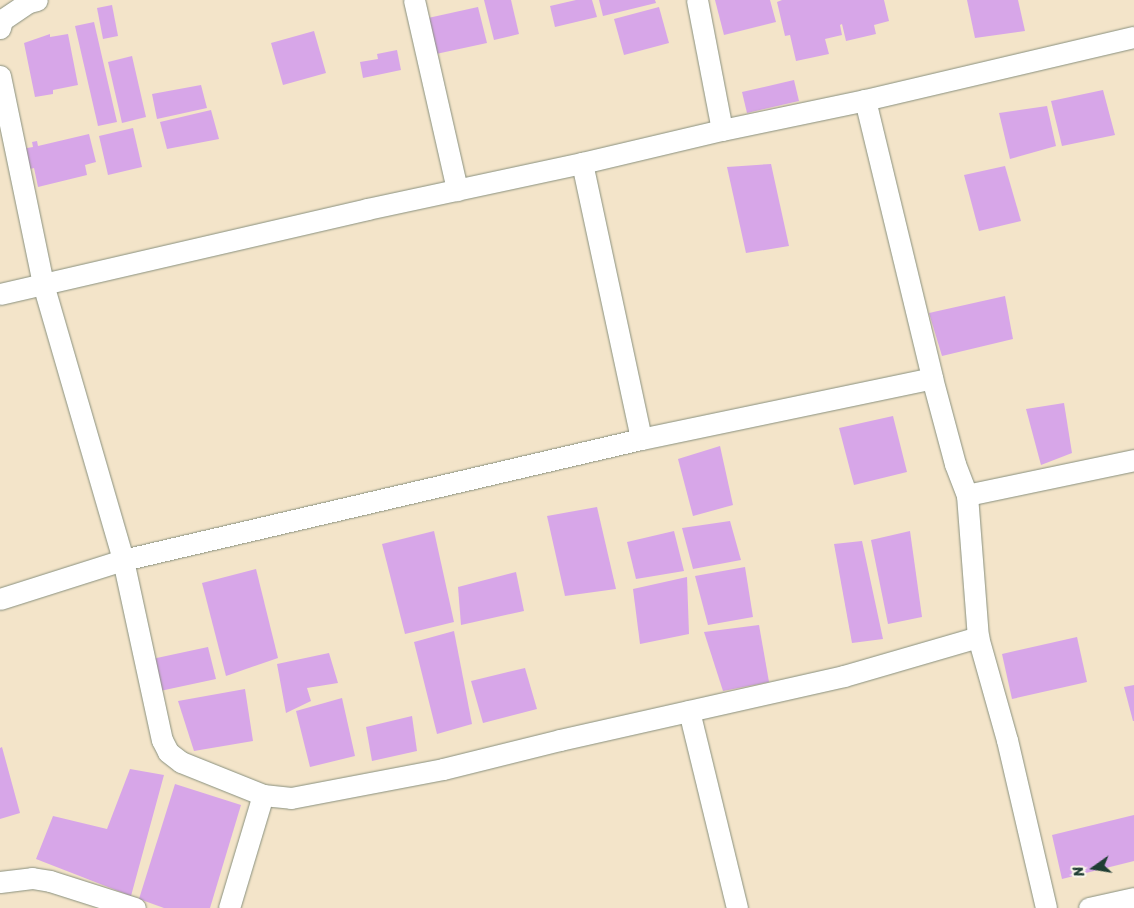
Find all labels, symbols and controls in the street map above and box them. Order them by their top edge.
north arrow [1069,843,1119,893]
text: N [1066,864,1092,879]

